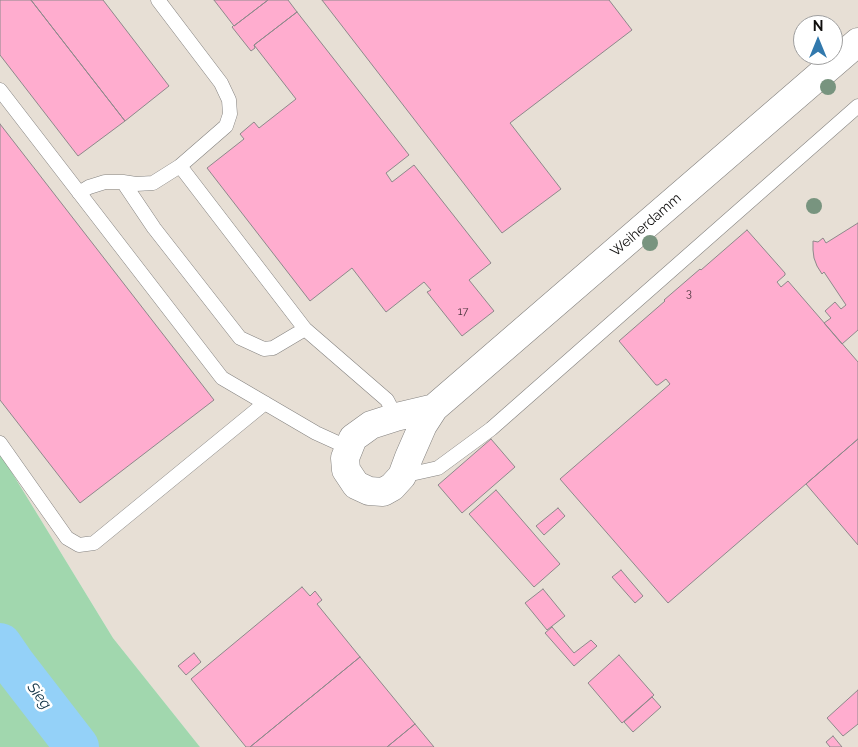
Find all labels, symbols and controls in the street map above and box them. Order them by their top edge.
north arrow [793,15,843,65]
text: N [813,18,823,34]
street label: Weiherdamm [607,190,685,260]
house number: 3 [686,287,692,301]
house number: 17 [458,305,468,319]
water label: Sieg [23,679,55,713]

